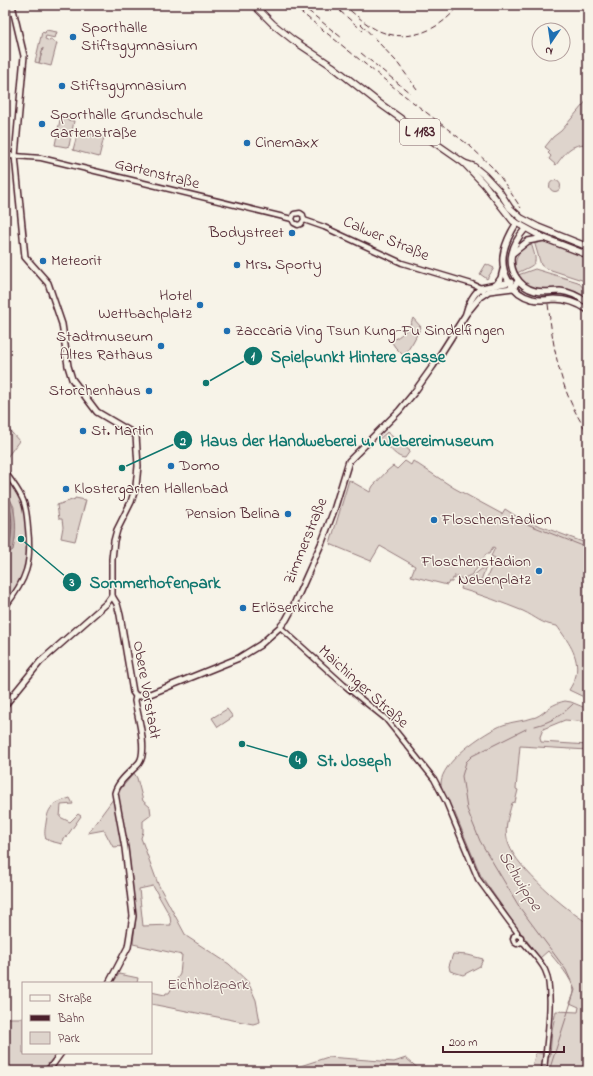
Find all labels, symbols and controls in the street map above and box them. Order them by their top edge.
place label: Sporthalle Stiftsgymnasium [81,16,197,58]
north arrow [531,22,571,62]
marker: Sporthalle Stiftsgymnasium [68,32,78,42]
text: N [544,42,554,59]
place label: Stiftsgymnasium [70,74,186,98]
marker: Stiftsgymnasium [57,81,67,91]
place label: Sporthalle Grundschule Gartenstraße [50,103,204,145]
marker: Sporthalle Grundschule Gartenstraße [37,119,47,129]
road number: L 1183 [400,119,440,145]
place label: CinemaxX [255,131,319,155]
marker: CinemaxX [242,138,252,148]
street label: Gartenstraße [112,152,203,196]
street label: Calwer Straße [339,210,434,268]
place label: Bodystreet [208,221,285,245]
marker: Bodystreet [287,228,297,238]
place label: Meteorit [51,249,103,273]
place label: Mrs. Sporty [245,253,322,277]
marker: Meteorit [38,256,48,266]
marker: Mrs. Sporty [232,260,242,270]
place label: Hotel Wettbachplatz [98,284,192,326]
marker: Hotel Wettbachplatz [195,300,205,310]
place label: Zaccaria Ving Tsun Kung-Fu Sindelfingen [235,319,505,343]
place label: Stadtmuseum Altes Rathaus [56,325,153,367]
marker: Zaccaria Ving Tsun Kung-Fu Sindelfingen [222,326,232,336]
marker: Stadtmuseum Altes Rathaus [156,341,166,351]
callout: Spielpunkt Hintere Gasse [243,341,454,370]
text: Spielpunkt Hintere Gasse [271,345,447,370]
text: 1 [251,348,255,366]
place label: Storchenhaus [49,379,141,403]
marker: Storchenhaus [144,386,154,396]
place label: St. Martin [91,419,153,443]
marker: St. Martin [78,426,88,436]
callout: Haus der Handweberei u. Webereimuseum [173,426,502,455]
text: Haus der Handweberei u. Webereimuseum [200,429,494,454]
text: 2 [179,433,186,451]
place label: Domo [178,454,220,478]
marker: Domo [166,461,176,471]
place label: Klostergarten Hallenbad [74,477,228,501]
marker: Klostergarten Hallenbad [61,484,71,494]
street label: Zimmerstraße [278,493,335,588]
place label: Pension Belina [185,502,280,526]
place label: Floschenstadion [441,508,552,532]
marker: Pension Belina [283,509,293,519]
marker: Floschenstadion [429,515,439,525]
place label: Floschenstadion Nebenplatz [420,550,531,592]
marker: Floschenstadion Nebenplatz [534,566,544,576]
callout: Sommerhofenpark [62,567,229,596]
text: Sommerhofenpark [90,571,221,596]
text: 3 [69,574,75,592]
place label: Erlöserkirche [251,596,334,620]
marker: Erlöserkirche [238,603,248,613]
street label: Obere Vorstadt [126,639,167,742]
street label: Maichinger Straße [312,640,414,735]
callout: St. Joseph [288,746,399,775]
text: St. Joseph [317,749,391,774]
text: 4 [295,752,301,770]
water label: Schwippe [492,846,549,917]
park label: Eichholzpark [167,973,250,997]
legend [22,982,152,1054]
text: Straße [58,990,92,1008]
text: Bahn [57,1010,84,1028]
scale bar [443,1028,564,1054]
text: Park [58,1030,80,1048]
text: 200 m [449,1034,478,1052]

